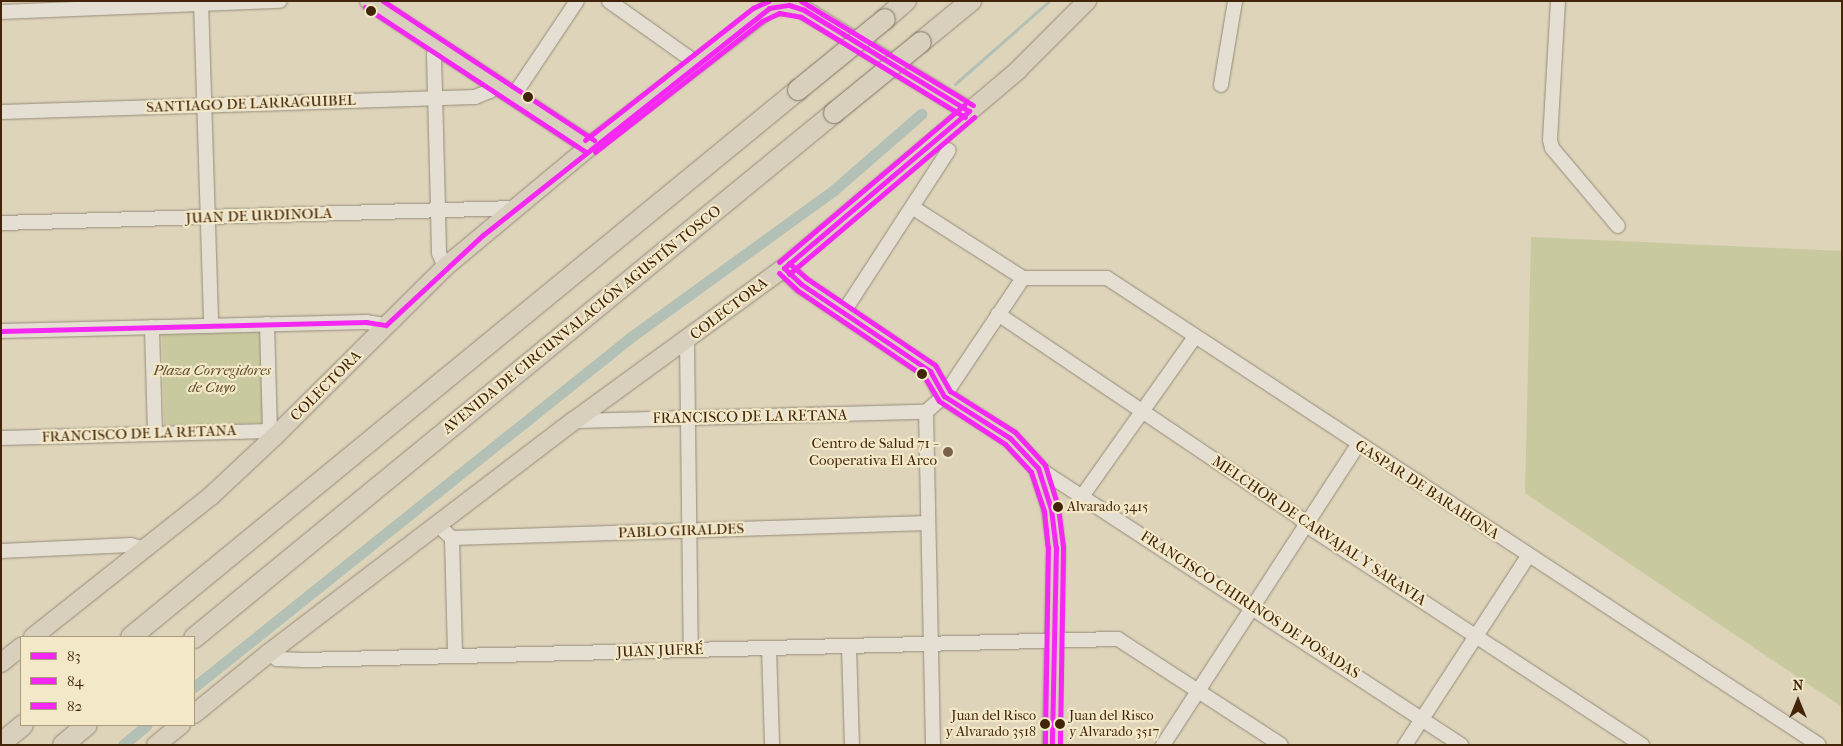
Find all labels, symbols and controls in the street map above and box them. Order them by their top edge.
unlabelled marker [366,6,376,16]
street label: SANTIAGO DE LARRAGUIBEL [146,91,356,117]
unlabelled marker [523,92,533,102]
street label: AVENIDA DE CIRCUNVALACIÓN AGUSTÍN TOSCO [439,202,725,438]
street label: JUAN DE URDINOLA [185,204,333,228]
street label: COLECTORA [687,274,771,344]
street label: COLECTORA [287,347,365,425]
park label: Plaza Corregidores de Cuyo [153,361,271,396]
unlabelled marker [917,369,927,379]
street label: FRANCISCO DE LA RETANA [652,406,848,428]
street label: FRANCISCO DE LA RETANA [41,422,237,446]
place label: Centro de Salud 71 - Cooperativa El Arco [809,434,937,469]
street label: GASPAR DE BARAHONA [1352,437,1502,543]
marker: Centro de Salud 71 - Cooperativa El Arco [941,445,955,459]
street label: MELCHOR DE CARVAJAL Y SARAVIA [1208,452,1430,610]
place label: Alvarado 3415 [1067,499,1148,515]
marker: Alvarado 3415 [1053,502,1063,512]
street label: PABLO GIRALDES [618,520,744,542]
street label: FRANCISCO CHIRINOS DE POSADAS [1137,527,1363,683]
legend [20,636,195,726]
street label: JUAN JUFRÉ [616,640,704,662]
text: 83 [67,647,81,665]
text: 84 [67,672,83,690]
north arrow [1773,676,1823,726]
text: N [1793,677,1803,694]
text: 82 [67,697,82,715]
place label: Juan del Risco y Alvarado 3518 [945,708,1036,740]
place label: Juan del Risco y Alvarado 3517 [1069,708,1159,740]
marker: Juan del Risco y Alvarado 3518 [1040,719,1050,729]
marker: Juan del Risco y Alvarado 3517 [1055,719,1065,729]

